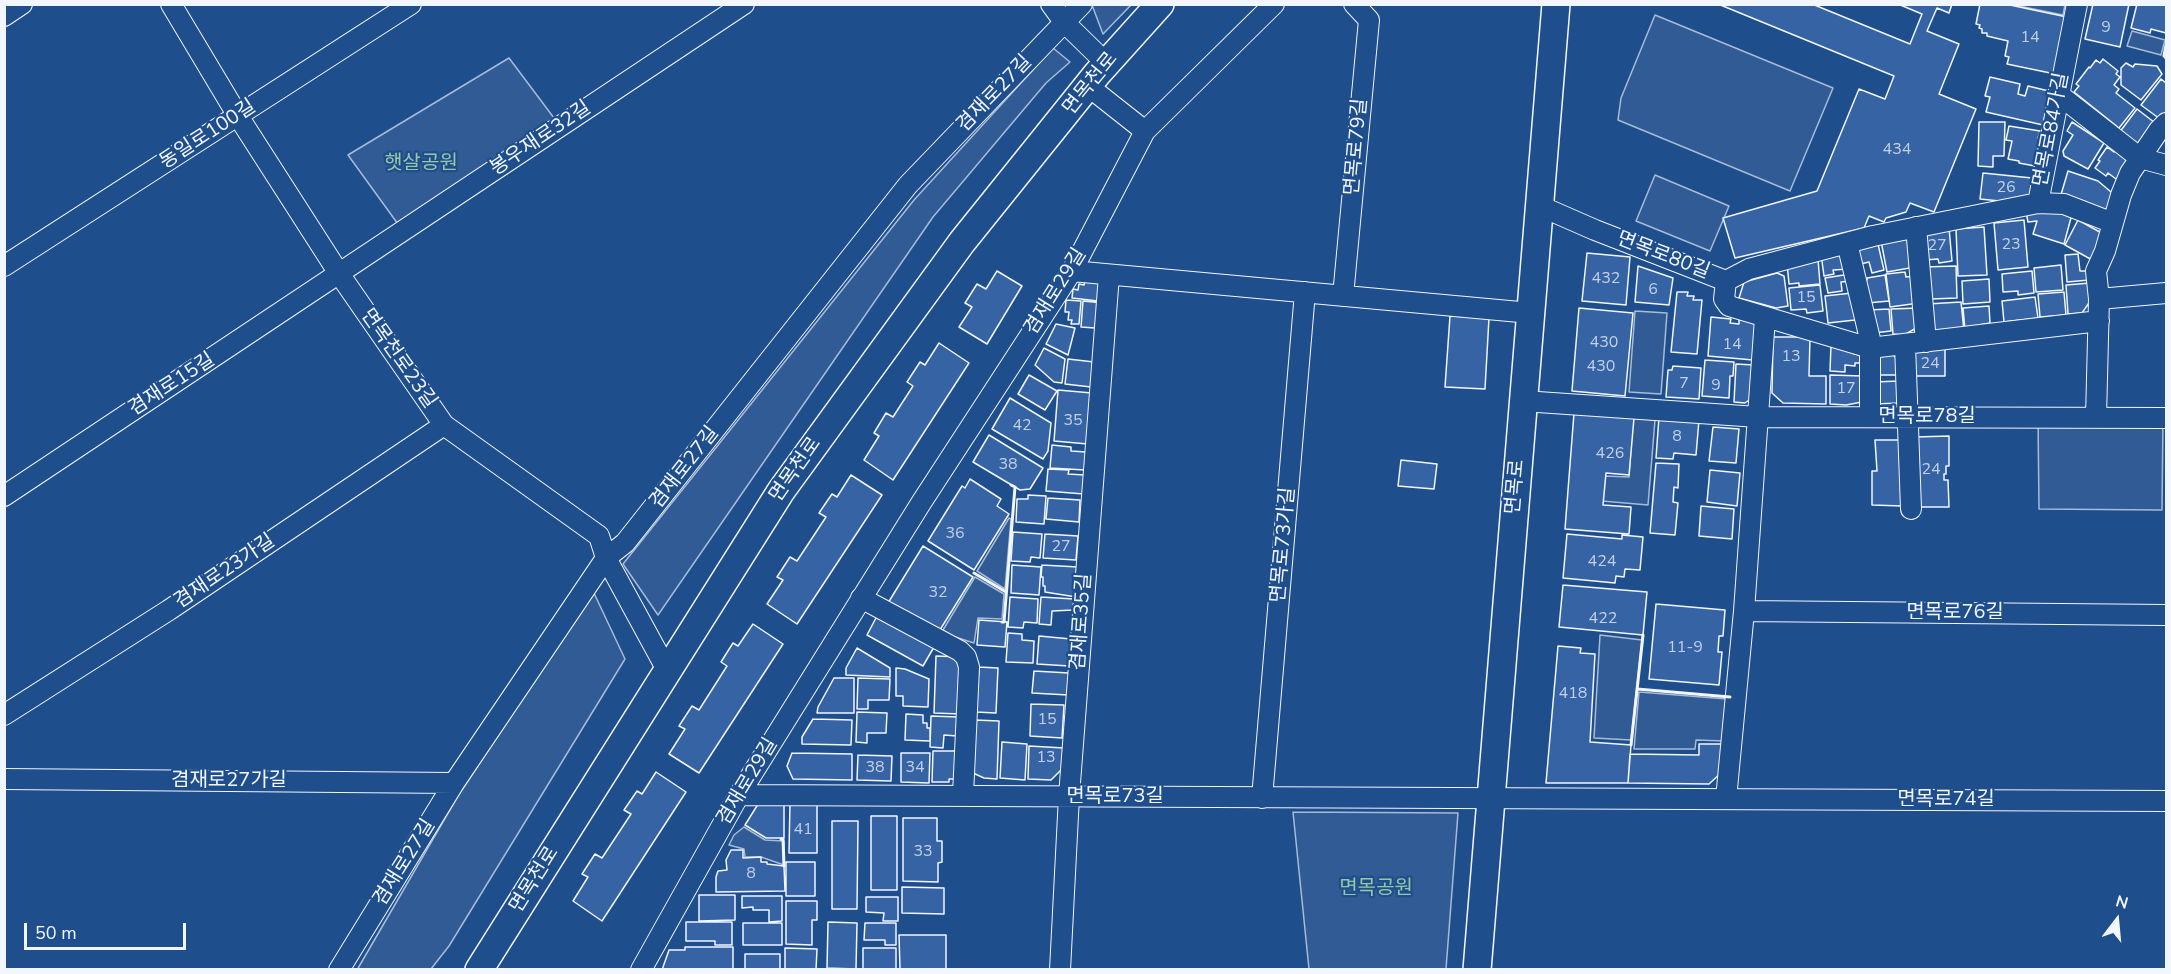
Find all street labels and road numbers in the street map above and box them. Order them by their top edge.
street label: 면목천로 [1059,48,1123,120]
street label: 겸재로27길 [952,51,1038,137]
street label: 면목로84가길 [2029,71,2075,189]
street label: 동일로100길 [156,95,260,175]
street label: 봉우재로32길 [486,97,596,181]
street label: 면목로79길 [1341,97,1373,197]
street label: 면목로80길 [1613,227,1713,285]
street label: 겸재로29길 [1020,244,1092,340]
street label: 면목천로23길 [355,305,441,413]
street label: 겸재로15길 [125,348,219,422]
street label: 면목로78길 [1878,405,1976,429]
street label: 겸재로27길 [645,422,725,514]
street label: 면목천로 [765,433,827,507]
street label: 면목로 [1502,458,1530,516]
street label: 면목로73가길 [1267,486,1301,604]
street label: 겸재로23가길 [170,530,280,614]
street label: 겸재로35길 [1067,572,1097,672]
street label: 면목로76길 [1906,601,2004,625]
street label: 겸재로29길 [713,734,783,830]
street label: 겸재로27가길 [171,769,287,793]
street label: 면목로73길 [1066,785,1164,809]
street label: 면목로74길 [1897,788,1995,812]
street label: 겸재로27길 [369,815,441,911]
street label: 면목천로 [505,842,565,918]

